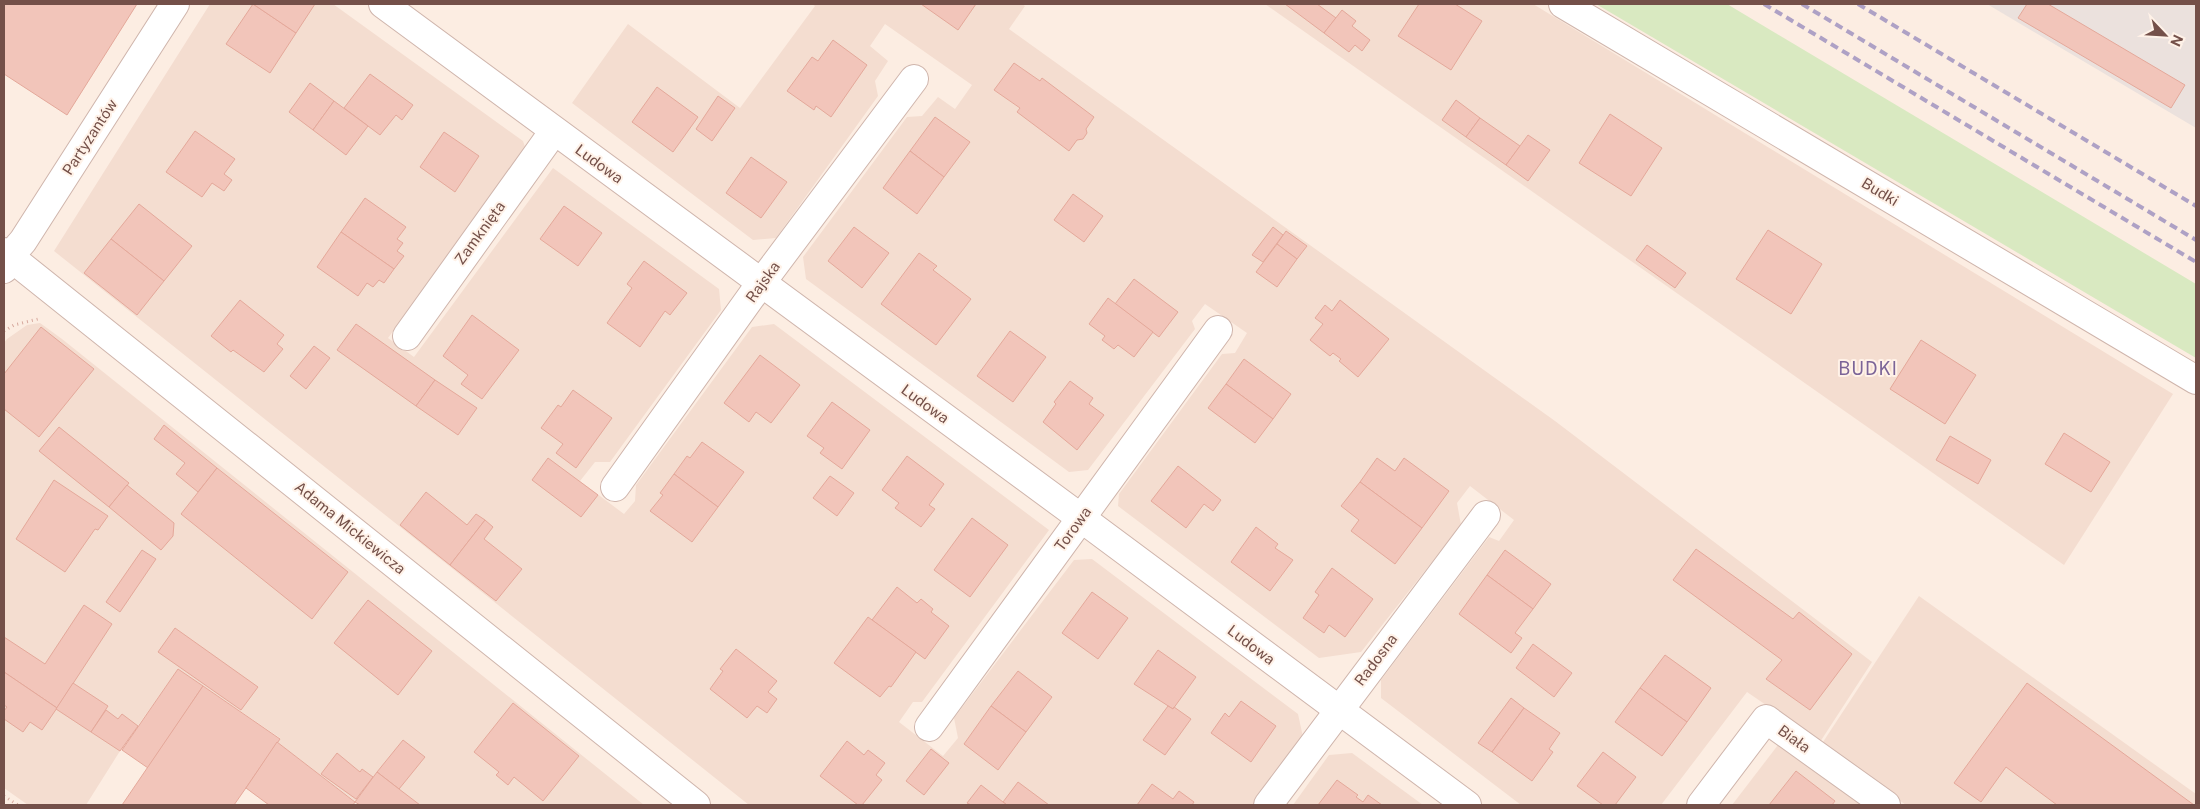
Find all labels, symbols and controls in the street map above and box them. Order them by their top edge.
north arrow [2140,10,2190,60]
text: N [2167,32,2186,49]
street label: Partyzantów [59,95,121,178]
street label: Ludowa [572,141,626,187]
street label: Budki [1859,174,1902,209]
street label: Zamknięta [451,198,508,268]
street label: Rajska [742,258,783,305]
district label: BUDKI [1838,358,1898,379]
street label: Ludowa [898,381,952,427]
street label: Adama Mickiewicza [292,478,409,577]
street label: Torowa [1051,503,1094,554]
street label: Ludowa [1224,621,1278,668]
street label: Radosna [1351,631,1400,689]
street label: Biała [1775,721,1814,756]

